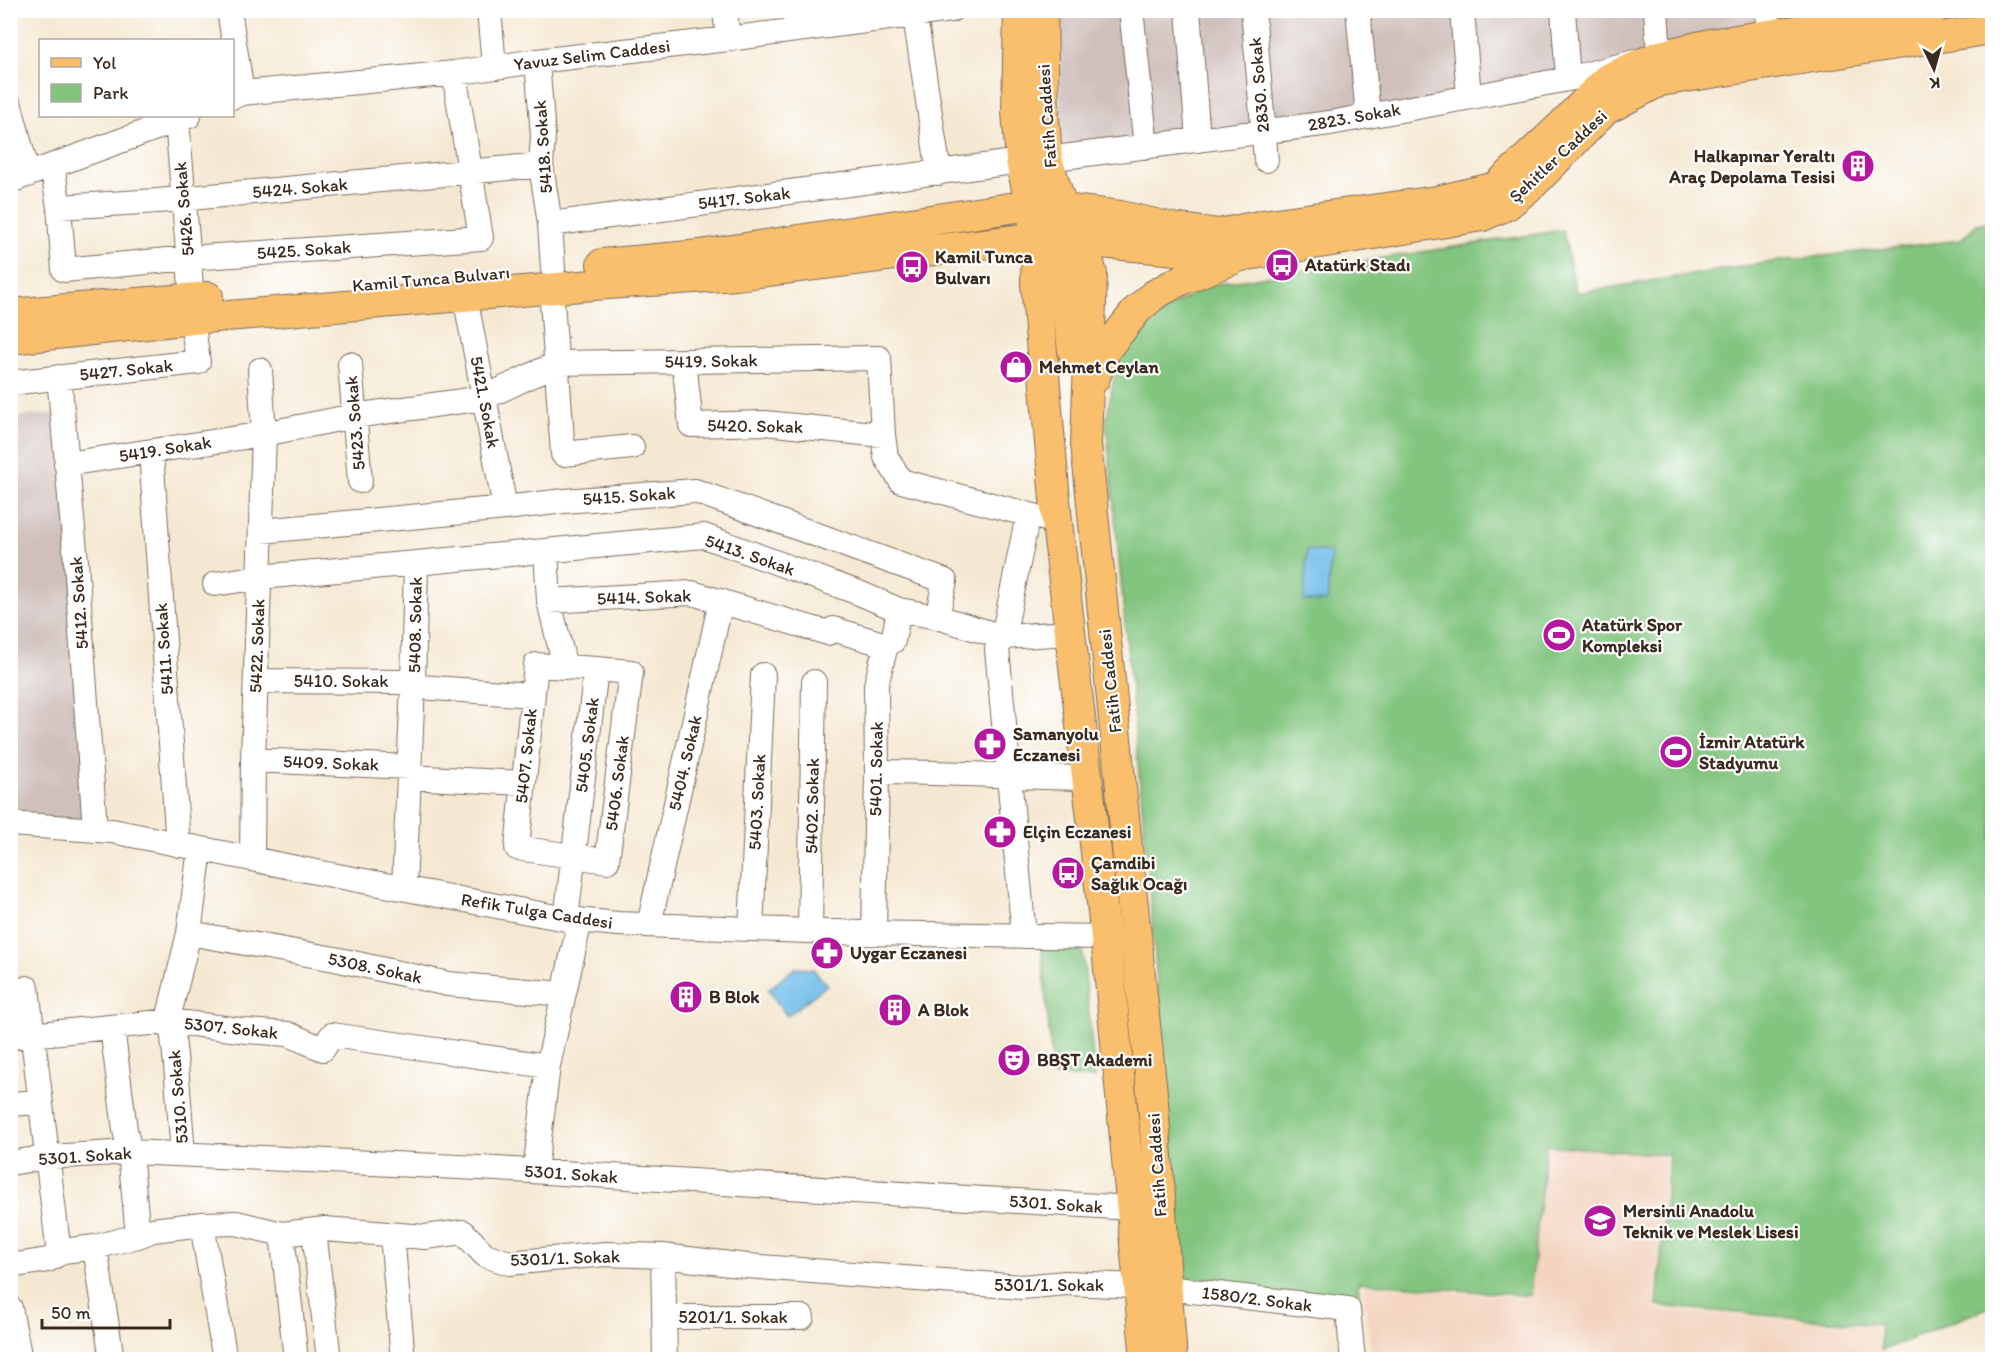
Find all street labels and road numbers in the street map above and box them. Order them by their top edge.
street label: Yavuz Selim Caddesi [512,34,672,76]
street label: 2830. Sokak [1244,37,1274,133]
street label: Fatih Caddesi [1032,63,1062,169]
street label: 2823. Sokak [1306,98,1402,136]
street label: 5418. Sokak [529,100,557,194]
street label: Şehitler Caddesi [1504,105,1612,207]
street label: 5426. Sokak [169,161,199,257]
street label: 5424. Sokak [251,173,349,203]
street label: 5417. Sokak [697,181,791,215]
street label: 5425. Sokak [256,236,352,264]
street label: Kamil Tunca Bulvarı [351,261,511,297]
street label: 5419. Sokak [664,349,758,373]
street label: 5427. Sokak [78,354,174,386]
street label: 5421. Sokak [465,354,505,450]
street label: 5423. Sokak [340,375,370,471]
street label: 5420. Sokak [707,414,803,438]
street label: 5419. Sokak [117,431,213,467]
street label: 5415. Sokak [582,482,676,510]
street label: 5413. Sokak [702,529,798,581]
street label: 5412. Sokak [65,556,93,650]
street label: 5408. Sokak [403,577,427,673]
street label: 5414. Sokak [596,584,692,610]
street label: 5422. Sokak [244,598,270,694]
street label: 5411. Sokak [150,602,178,696]
street label: Fatih Caddesi [1094,628,1126,734]
street label: 5410. Sokak [294,670,388,692]
street label: 5405. Sokak [570,696,604,794]
street label: 5407. Sokak [510,707,542,805]
street label: 5404. Sokak [663,713,707,813]
street label: 5401. Sokak [864,721,888,817]
street label: 5406. Sokak [600,734,634,832]
street label: 5409. Sokak [283,750,379,776]
street label: 5403. Sokak [743,753,771,851]
street label: 5402. Sokak [800,758,824,854]
street label: Refik Tulga Caddesi [459,888,615,934]
street label: 5308. Sokak [326,947,424,989]
street label: 5307. Sokak [183,1012,279,1044]
street label: 5310. Sokak [163,1049,193,1145]
street label: Fatih Caddesi [1142,1112,1172,1218]
street label: 5301. Sokak [37,1142,133,1170]
street label: 5301. Sokak [523,1160,619,1188]
street label: 5301. Sokak [1008,1190,1104,1218]
street label: 5301/1. Sokak [510,1245,620,1271]
street label: 5301/1. Sokak [994,1274,1104,1296]
street label: 1580/2. Sokak [1201,1281,1313,1317]
street label: 5201/1. Sokak [678,1306,788,1328]

